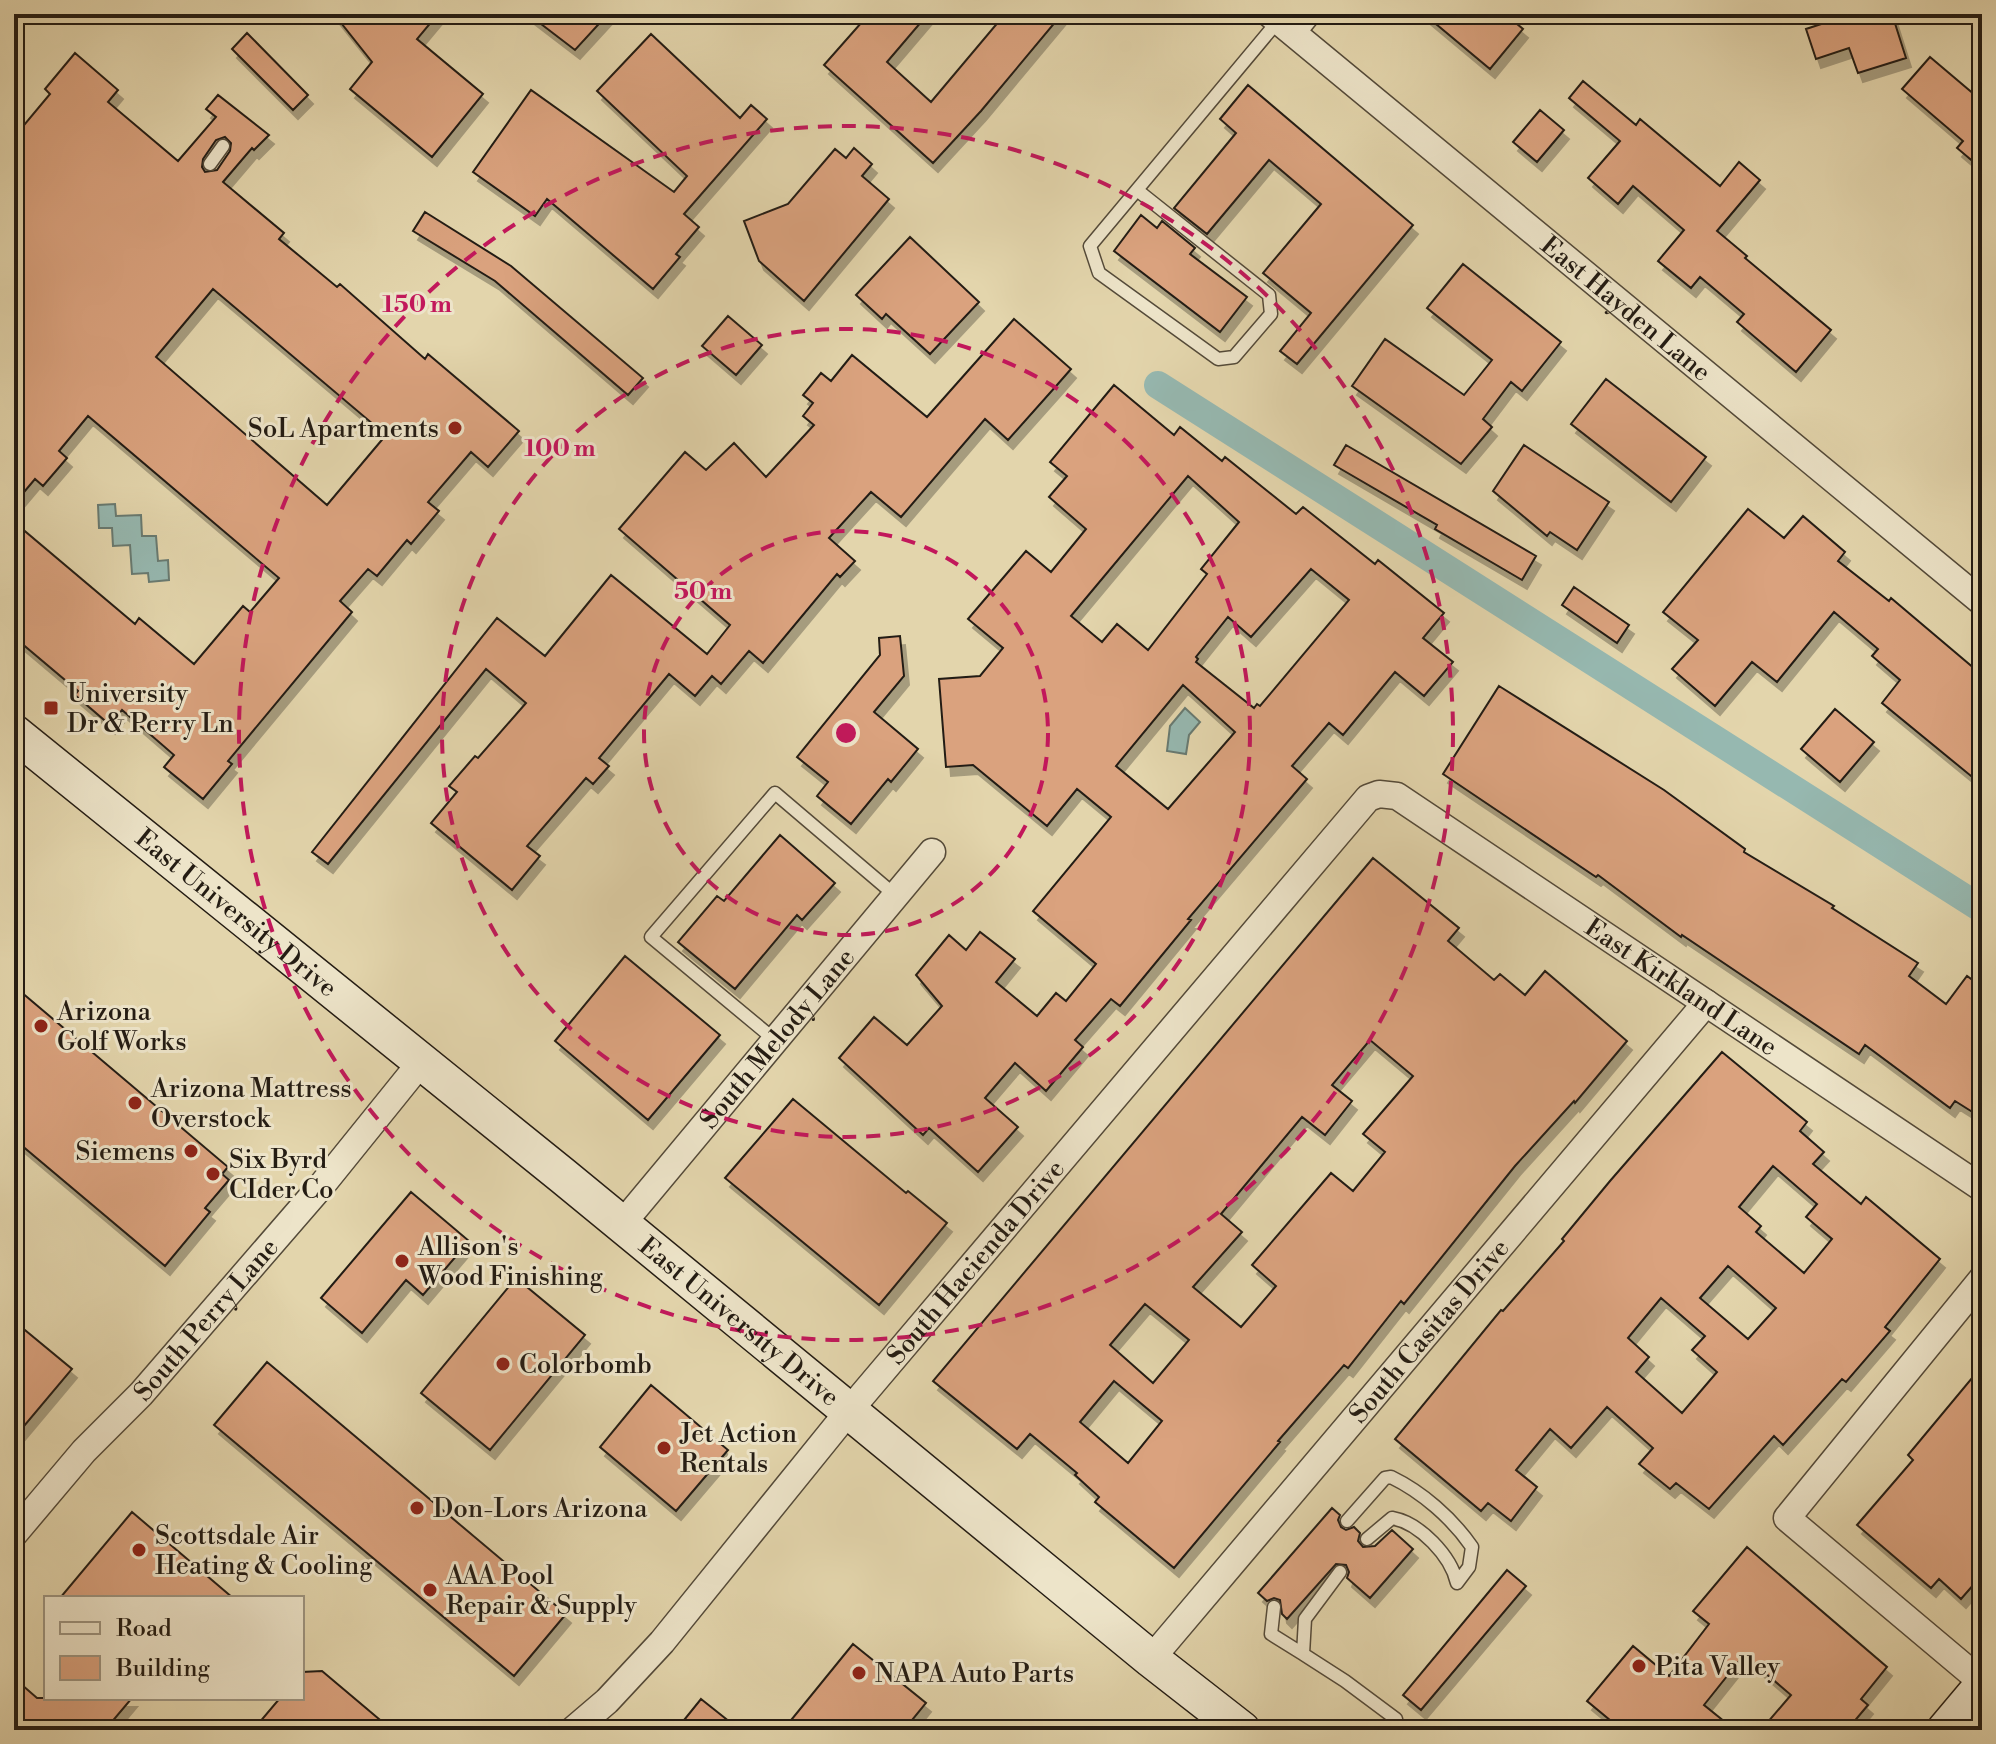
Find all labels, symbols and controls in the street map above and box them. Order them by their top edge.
street label: East Hayden Lane [1534,229,1717,389]
text: 150 m [382,290,452,320]
place label: SoL Apartments [248,413,439,445]
marker: SoL Apartments [446,419,464,437]
text: 100 m [524,434,596,464]
text: 50 m [674,577,732,607]
place label: University Dr & Perry Ln [67,678,234,740]
marker: University Dr & Perry Ln [42,699,60,717]
centre of rings [832,719,860,747]
street label: East University Drive [129,822,343,1004]
street label: East Kirkland Lane [1579,912,1783,1063]
street label: South Melody Lane [693,942,862,1136]
place label: Arizona Golf Works [56,996,187,1058]
marker: Arizona Golf Works [32,1017,50,1035]
place label: Arizona Mattress Overstock [150,1073,352,1135]
marker: Arizona Mattress Overstock [126,1094,144,1112]
place label: Siemens [76,1136,175,1168]
marker: Siemens [182,1142,200,1160]
place label: Six Byrd CIder Co [229,1144,334,1206]
street label: South Hacienda Drive [880,1153,1072,1371]
marker: Six Byrd CIder Co [204,1165,222,1183]
street label: East University Drive [632,1230,846,1414]
place label: Allison's Wood Finishing [417,1231,604,1293]
street label: South Perry Lane [127,1232,286,1408]
street label: South Casitas Drive [1343,1233,1516,1430]
marker: Allison's Wood Finishing [393,1252,411,1270]
place label: Colorbomb [519,1349,652,1381]
marker: Colorbomb [494,1355,512,1373]
place label: Jet Action Rentals [679,1418,797,1480]
marker: Jet Action Rentals [655,1439,673,1457]
place label: Don-Lors Arizona [433,1493,648,1525]
marker: Don-Lors Arizona [408,1499,426,1517]
place label: Scottsdale Air Heating & Cooling [155,1520,373,1582]
marker: Scottsdale Air Heating & Cooling [130,1541,148,1559]
place label: AAA Pool Repair & Supply [445,1560,637,1622]
marker: AAA Pool Repair & Supply [421,1581,439,1599]
legend [44,1596,304,1700]
text: Road [116,1614,172,1644]
place label: Pita Valley [1655,1651,1780,1683]
text: Building [115,1654,210,1684]
marker: Pita Valley [1630,1657,1648,1675]
place label: NAPA Auto Parts [875,1658,1074,1690]
marker: NAPA Auto Parts [850,1664,868,1682]

